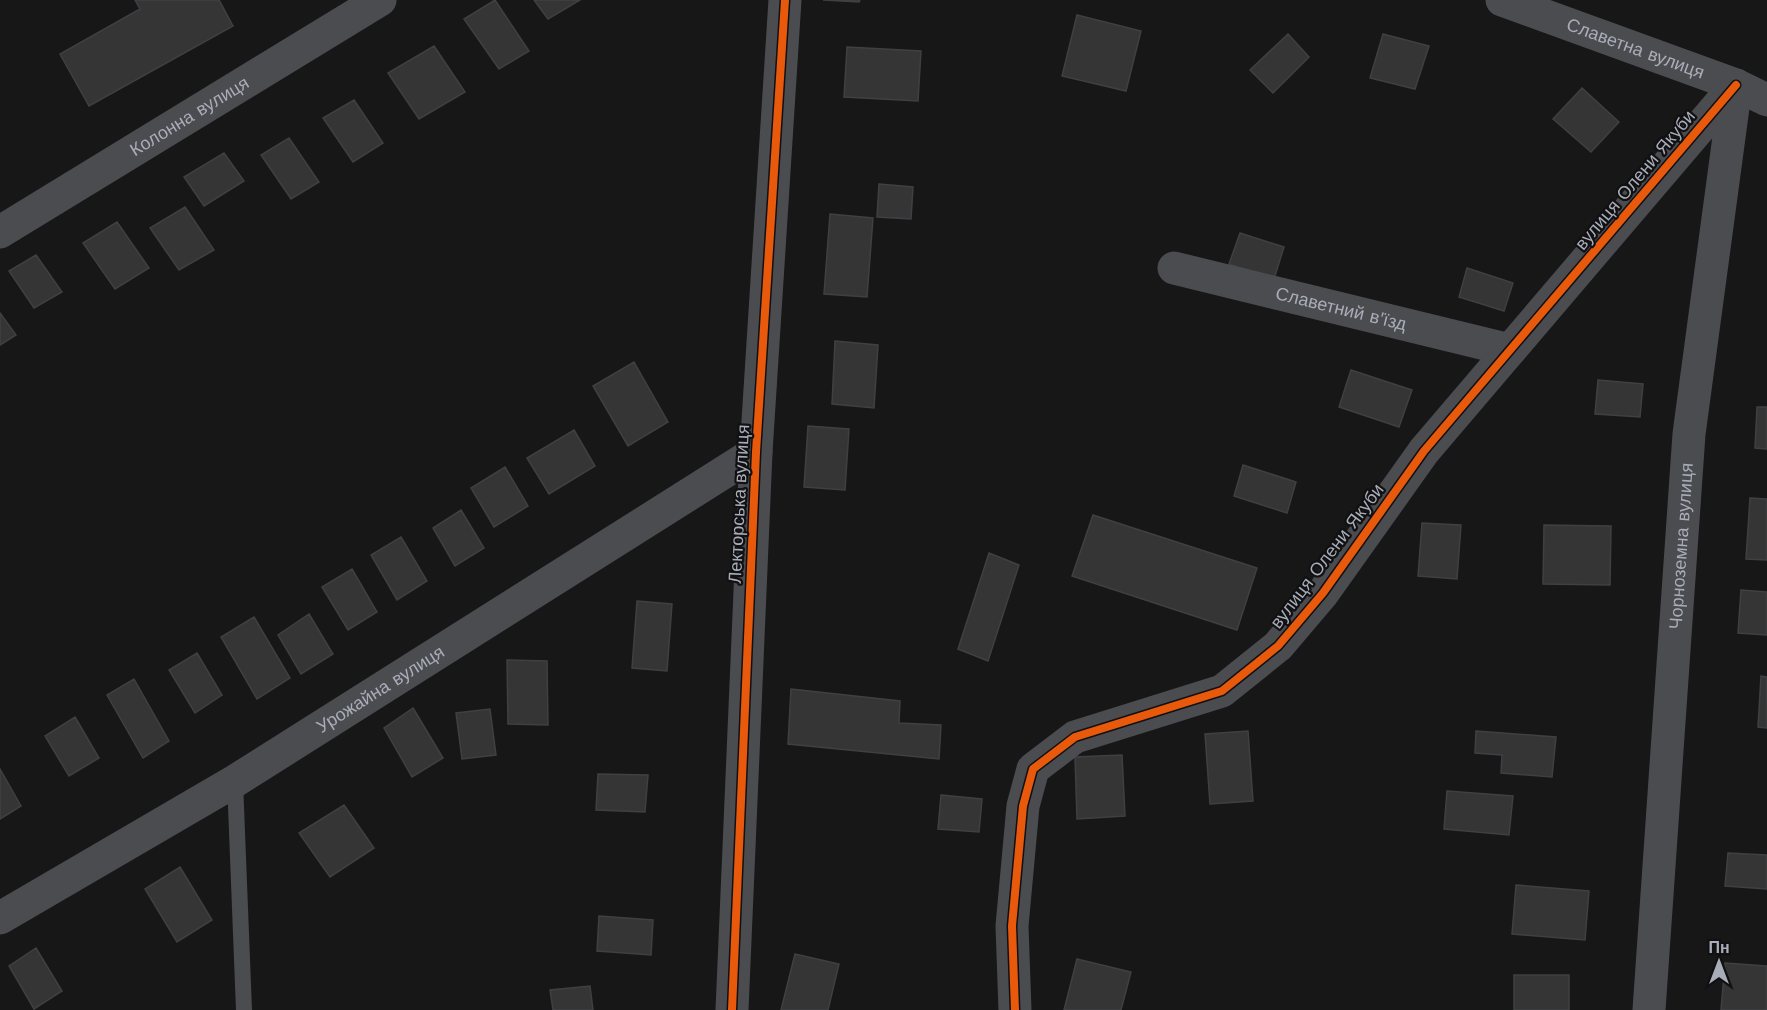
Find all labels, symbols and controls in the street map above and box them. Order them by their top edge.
street label: Славетна вулиця [1564,13,1707,83]
street label: Колонна вулиця [126,72,252,160]
street label: вулиця Олени Якуби [1570,106,1699,254]
street label: Славетний в'їзд [1274,282,1409,334]
street label: Лекторська вулиця [724,424,753,584]
street label: Чорноземна вулиця [1664,462,1697,630]
street label: вулиця Олени Якуби [1265,479,1388,632]
street label: Урожайна вулиця [312,641,448,737]
north arrow [1689,932,1749,992]
text: Пн [1708,938,1730,957]

